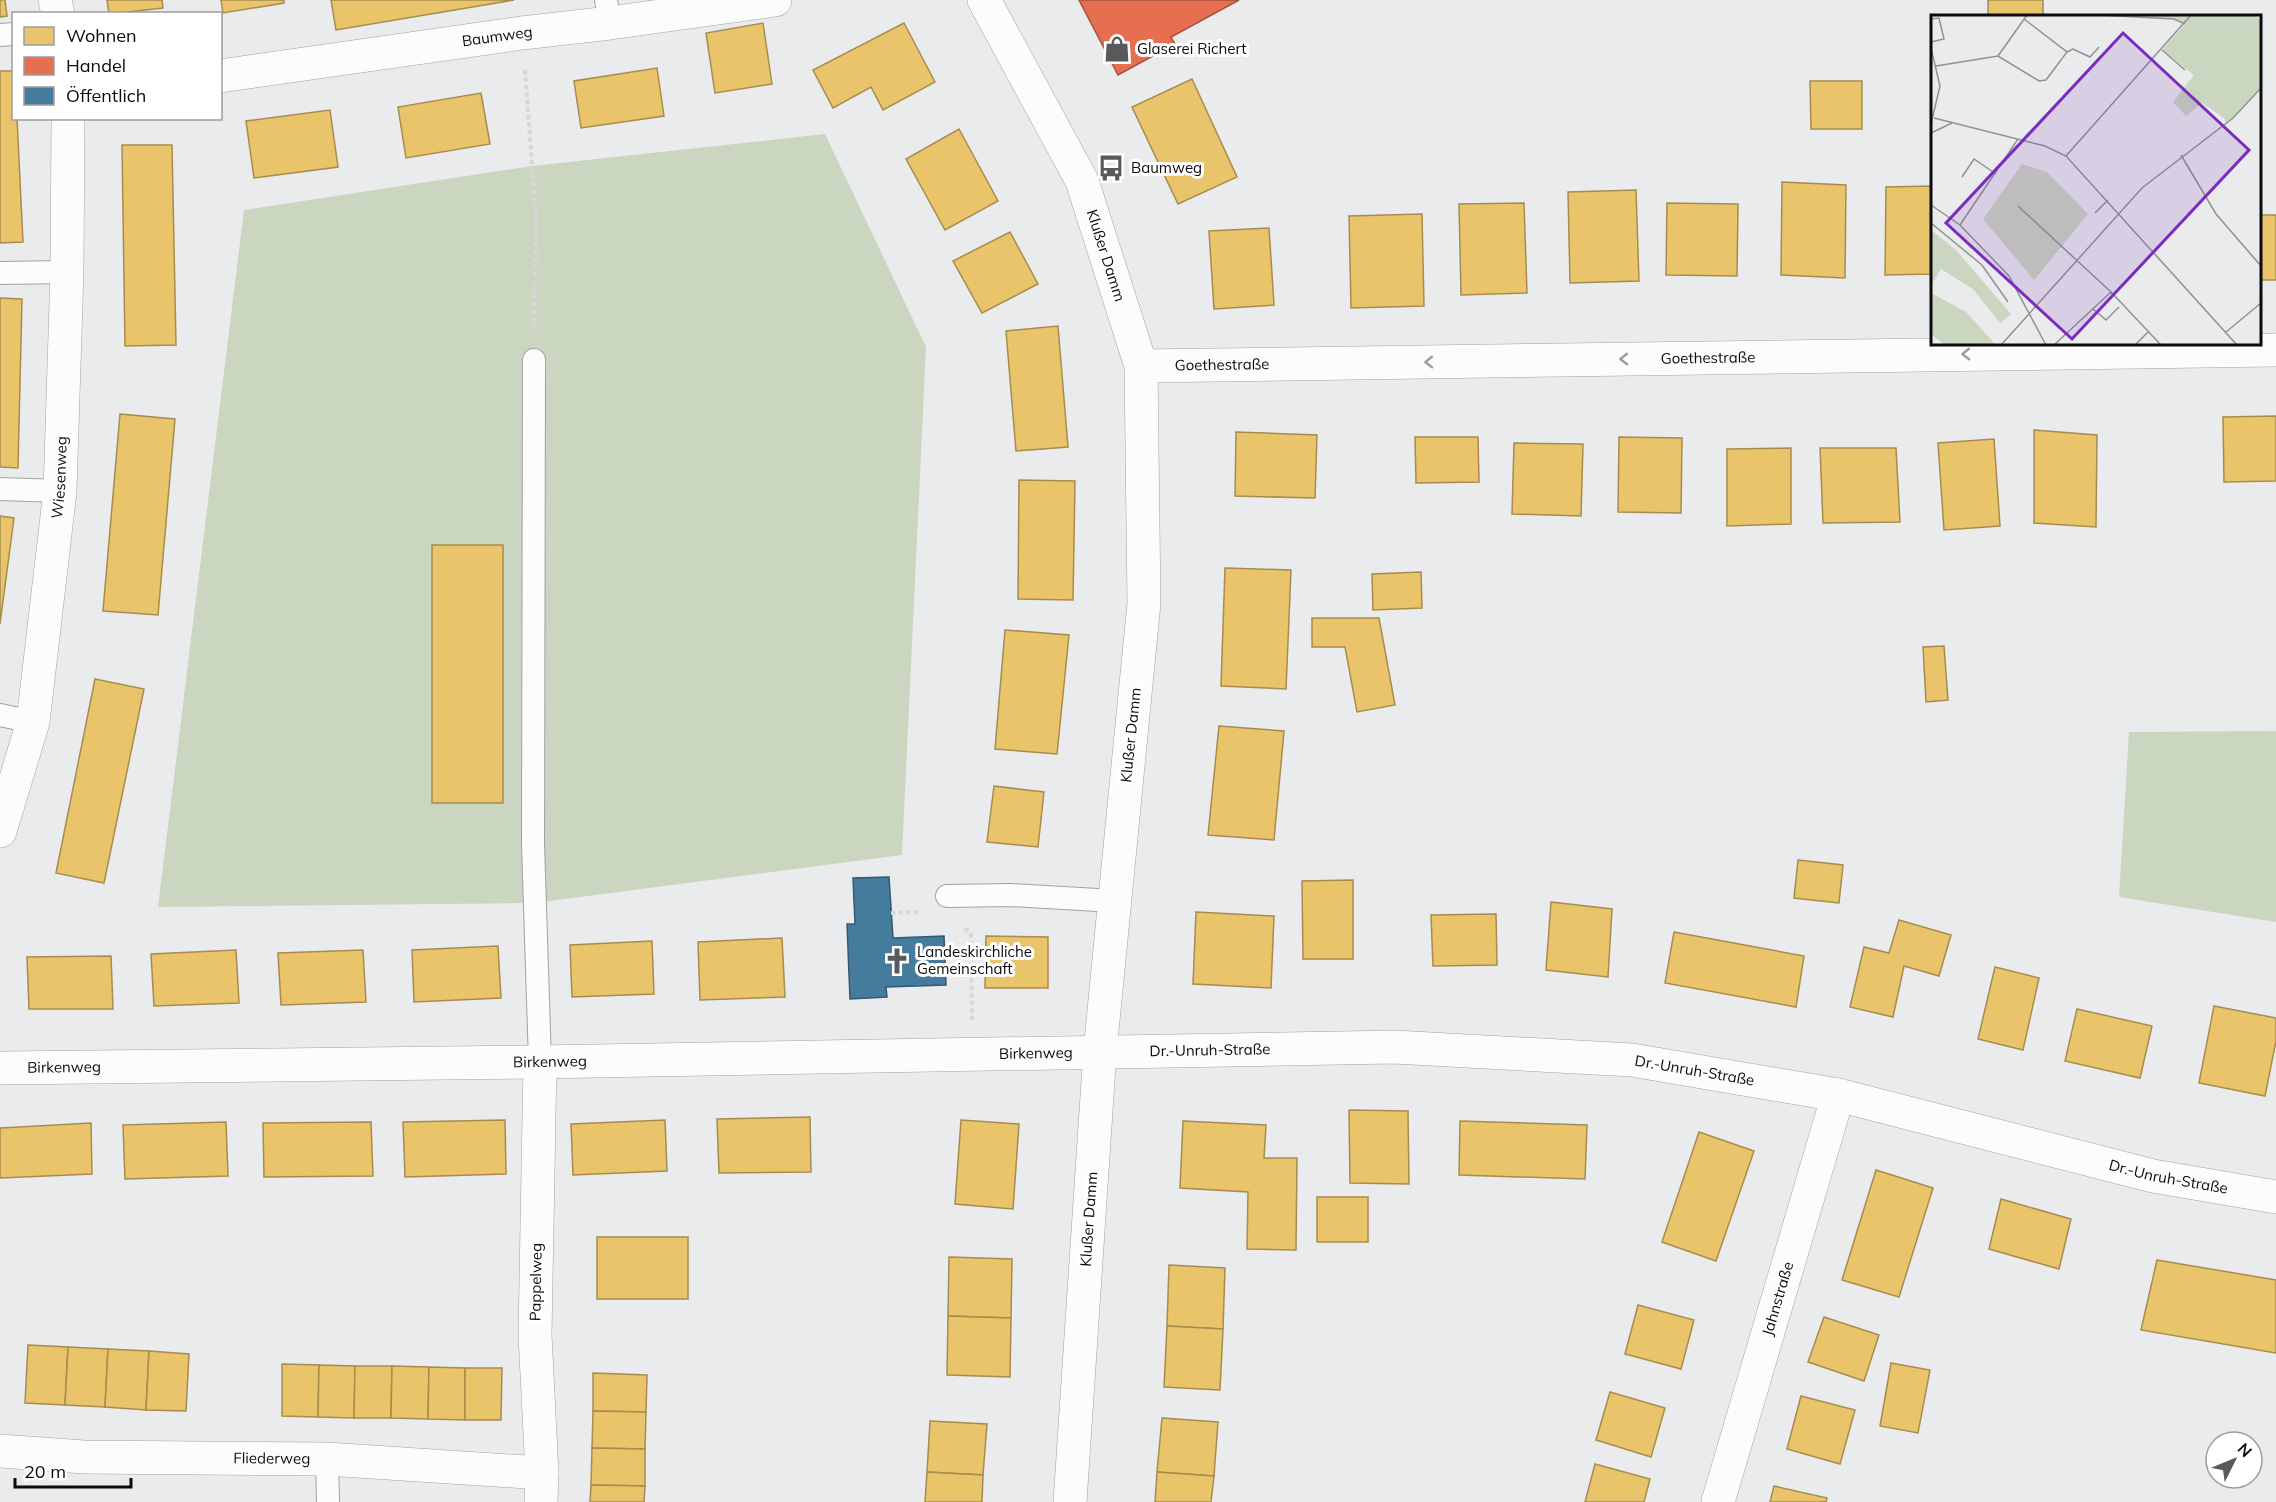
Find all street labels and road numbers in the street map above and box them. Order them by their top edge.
street label: Baumweg [461,22,533,50]
street label: Klußer Damm [1083,207,1130,304]
street label: Goethestraße [1660,347,1755,368]
street label: Goethestraße [1175,354,1269,375]
street label: Wiesenweg [47,436,71,520]
street label: Klußer Damm [1116,687,1145,783]
street label: Dr.-Unruh-Straße [1149,1039,1271,1060]
street label: Birkenweg [999,1043,1073,1063]
street label: Birkenweg [513,1051,587,1071]
street label: Dr.-Unruh-Straße [1633,1051,1756,1090]
street label: Birkenweg [27,1057,101,1077]
street label: Dr.-Unruh-Straße [2107,1155,2229,1198]
street label: Klußer Damm [1076,1171,1101,1267]
street label: Pappelweg [525,1243,546,1321]
street label: Jahnstraße [1758,1259,1797,1338]
street label: Fliederweg [233,1448,310,1468]

